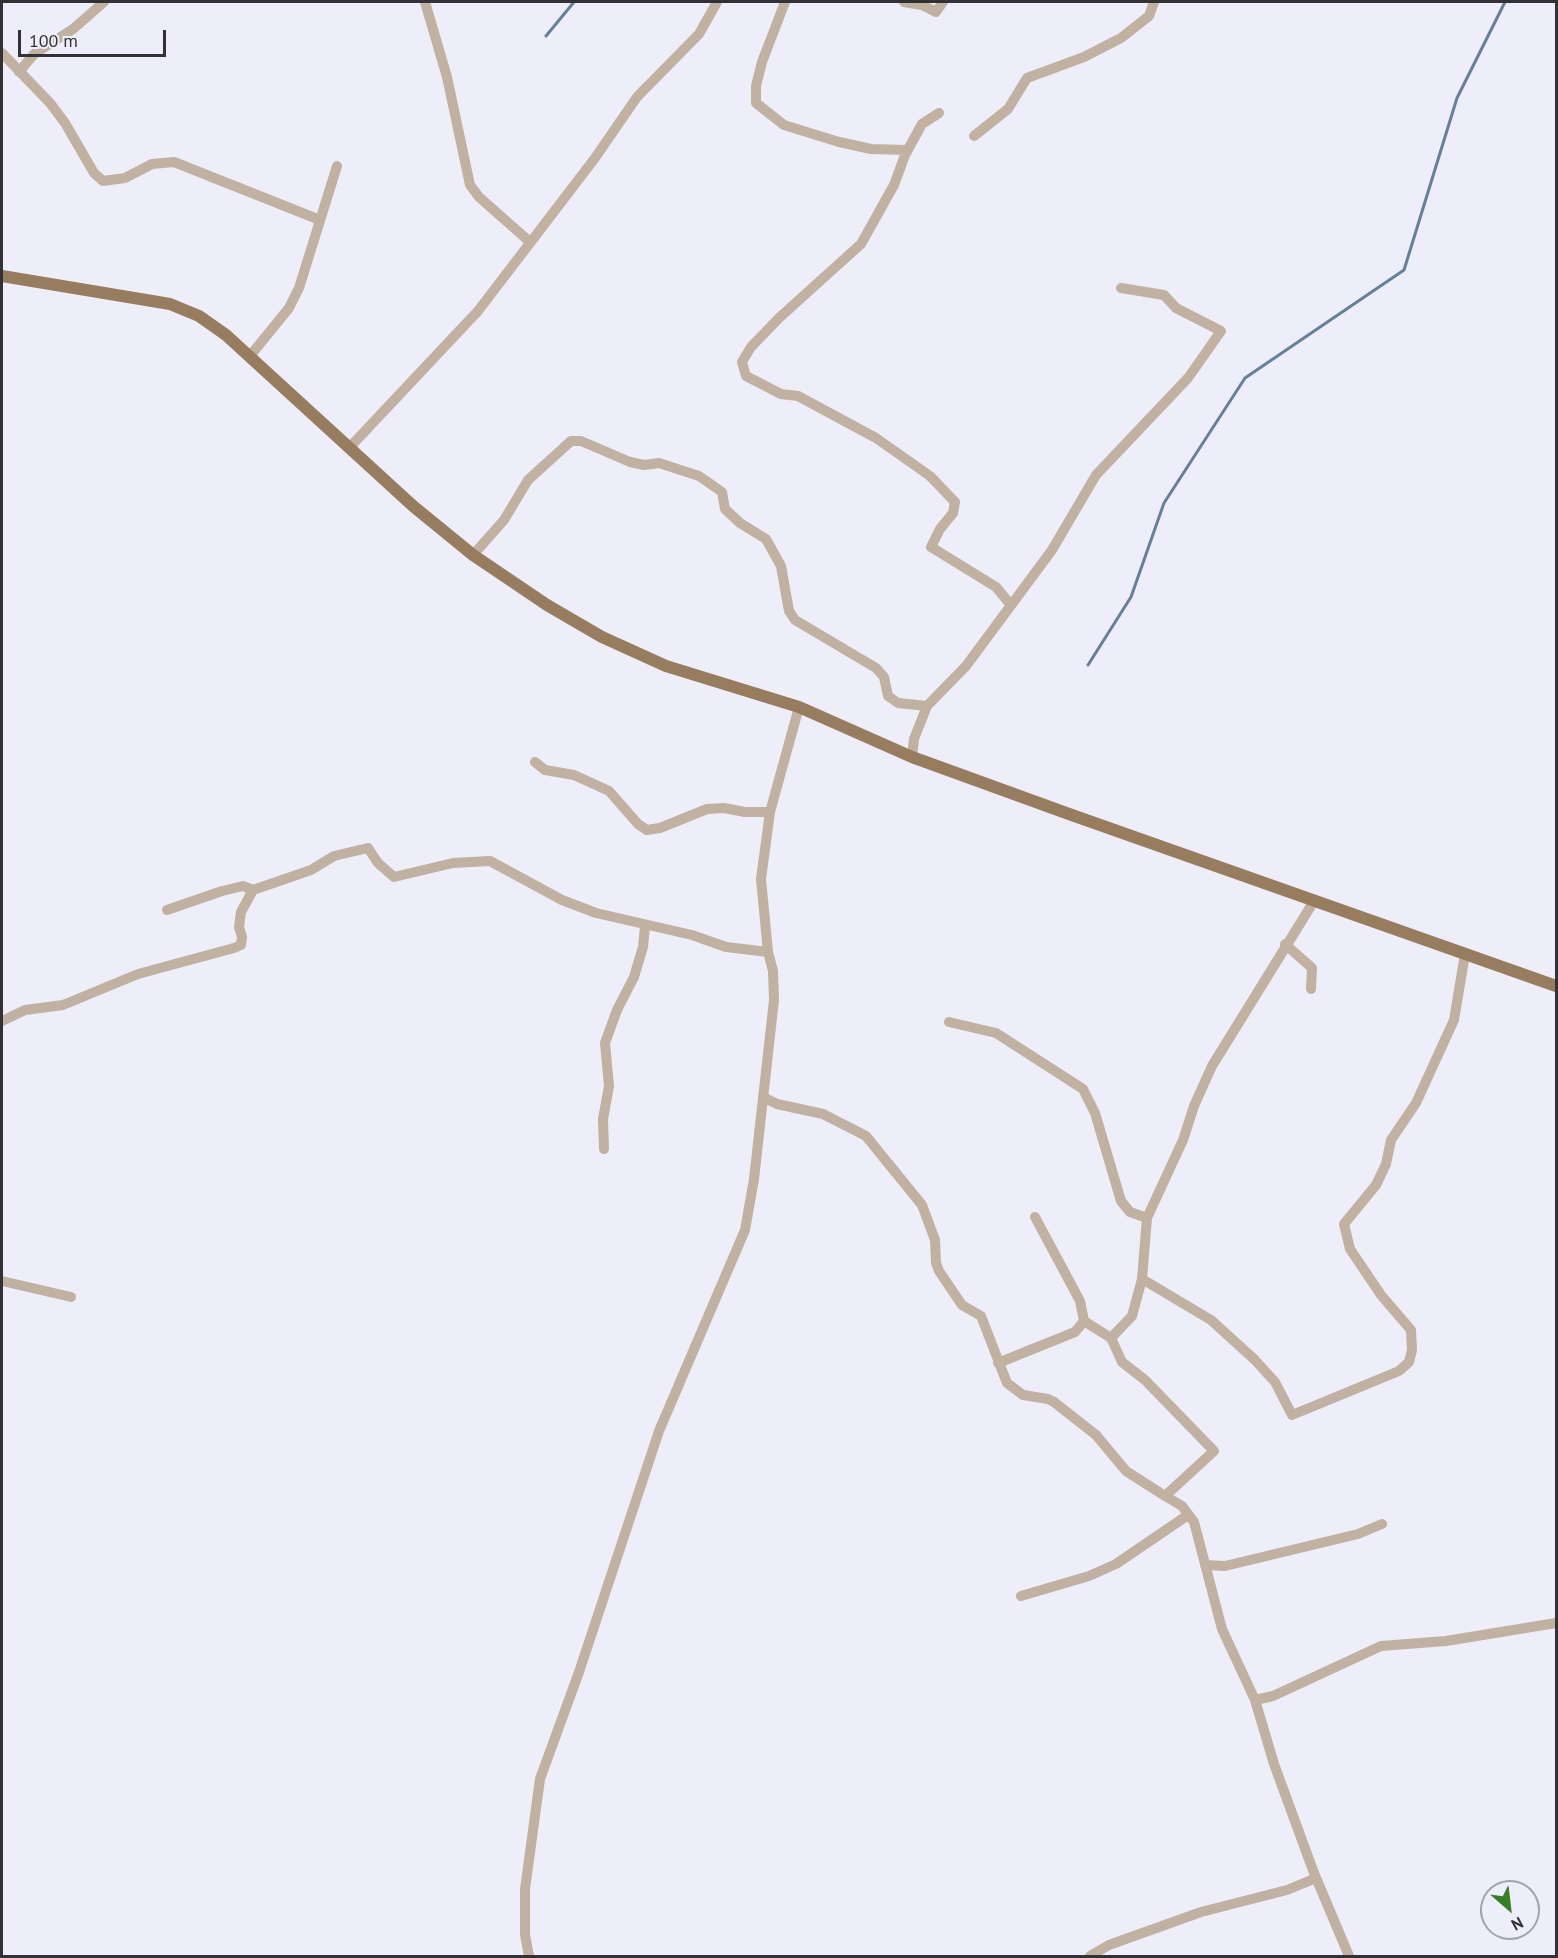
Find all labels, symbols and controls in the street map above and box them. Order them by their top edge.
scale bar [21,18,170,56]
text: 100 m [29,29,78,52]
north arrow [1480,1880,1540,1940]
text: N [1508,1913,1527,1935]

